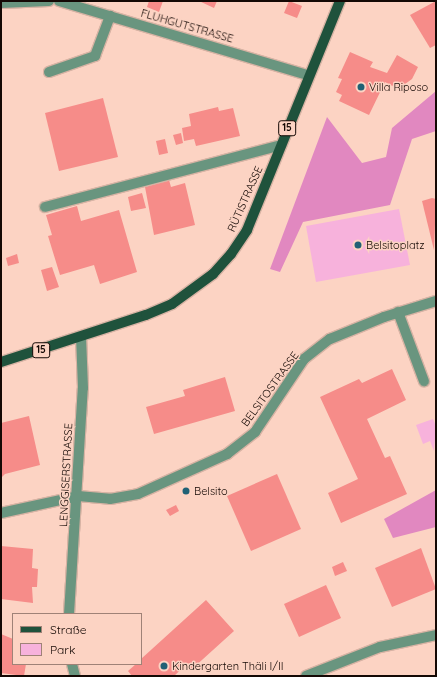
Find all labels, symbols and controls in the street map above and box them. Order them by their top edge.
street label: FLUHGUTSTRASSE [139,6,235,46]
place label: Villa Riposo [369,80,428,94]
marker: Villa Riposo [356,82,366,92]
road number: 15 [278,120,296,136]
street label: RÜTISTRASSE [225,164,265,234]
place label: Belsitoplatz [366,238,425,252]
marker: Belsitoplatz [353,240,363,250]
road number: 15 [32,342,50,358]
street label: BELSITOSTRASSE [239,349,301,429]
street label: LENGGISERSTRASSE [57,423,75,527]
place label: Belsito [194,484,228,498]
marker: Belsito [181,486,191,496]
legend [12,613,142,665]
text: Straße [50,622,87,637]
text: Park [50,642,75,657]
place label: Kindergarten Thäli I/II [172,659,283,673]
marker: Kindergarten Thäli I/II [159,661,169,671]

